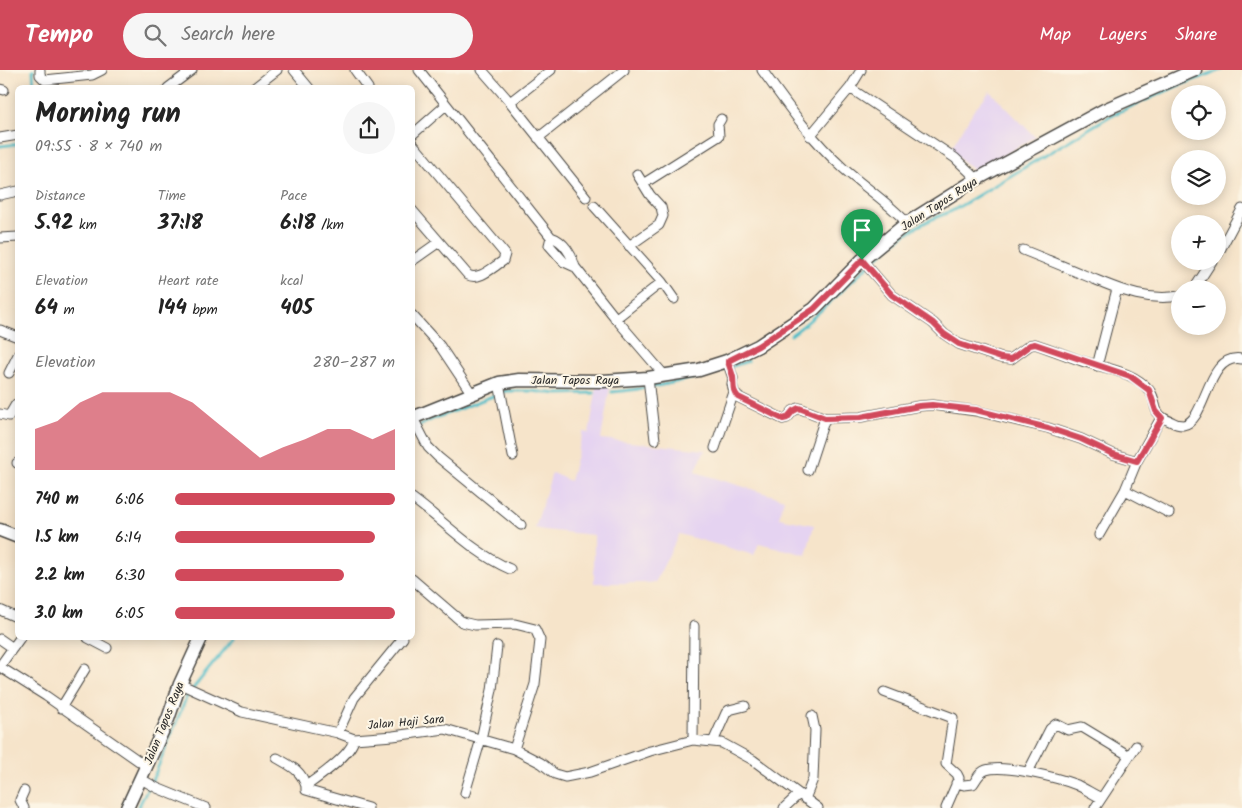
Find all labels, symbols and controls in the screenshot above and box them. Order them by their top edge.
search box [123,13,473,58]
text: Tempo [25,16,93,55]
text: Search here [181,20,275,50]
icon: search [141,21,169,49]
text: Map [1040,21,1071,50]
text: Layers [1099,21,1147,50]
text: Share [1175,21,1217,50]
map controls [1171,85,1226,335]
button: locate [1171,85,1226,140]
text: Morning run [35,92,181,137]
button: share [343,102,395,154]
text: 09:55 · 8 × 740 m [35,134,162,159]
button: layers [1171,150,1226,205]
street label: Jalan Tapos Raya [897,172,982,236]
text: Distance [35,185,85,207]
text: Time [158,185,186,207]
text: Pace [280,185,307,207]
text: 5.92 [35,207,73,240]
text: 37:18 [158,207,203,240]
text: 6:18 [280,207,316,240]
pin [841,209,883,260]
text: km [73,214,97,236]
text: /km [316,214,344,236]
button: + [1171,215,1226,270]
icon: arrive [848,216,876,244]
text: Elevation [35,270,88,292]
text: Heart rate [158,270,219,292]
text: kcal [280,270,303,292]
button: − [1171,280,1226,335]
text: 64 [35,292,58,325]
text: 144 [158,292,187,325]
text: 405 [280,292,313,325]
text: m [58,299,75,321]
text: bpm [187,299,218,321]
text: Elevation [35,350,96,375]
text: 280–287 m [313,350,395,375]
street label: Jalan Tapos Raya [531,371,619,390]
text: 740 m [35,487,79,512]
text: 6:06 [115,487,145,512]
text: 1.5 km [35,525,79,550]
text: 6:14 [115,525,142,550]
text: 2.2 km [35,563,85,588]
text: 6:30 [115,563,145,588]
text: 3.0 km [35,601,83,626]
text: 6:05 [115,601,144,626]
street label: Jalan Tapos Raya [139,678,190,768]
street label: Jalan Haji Sara [367,710,446,735]

